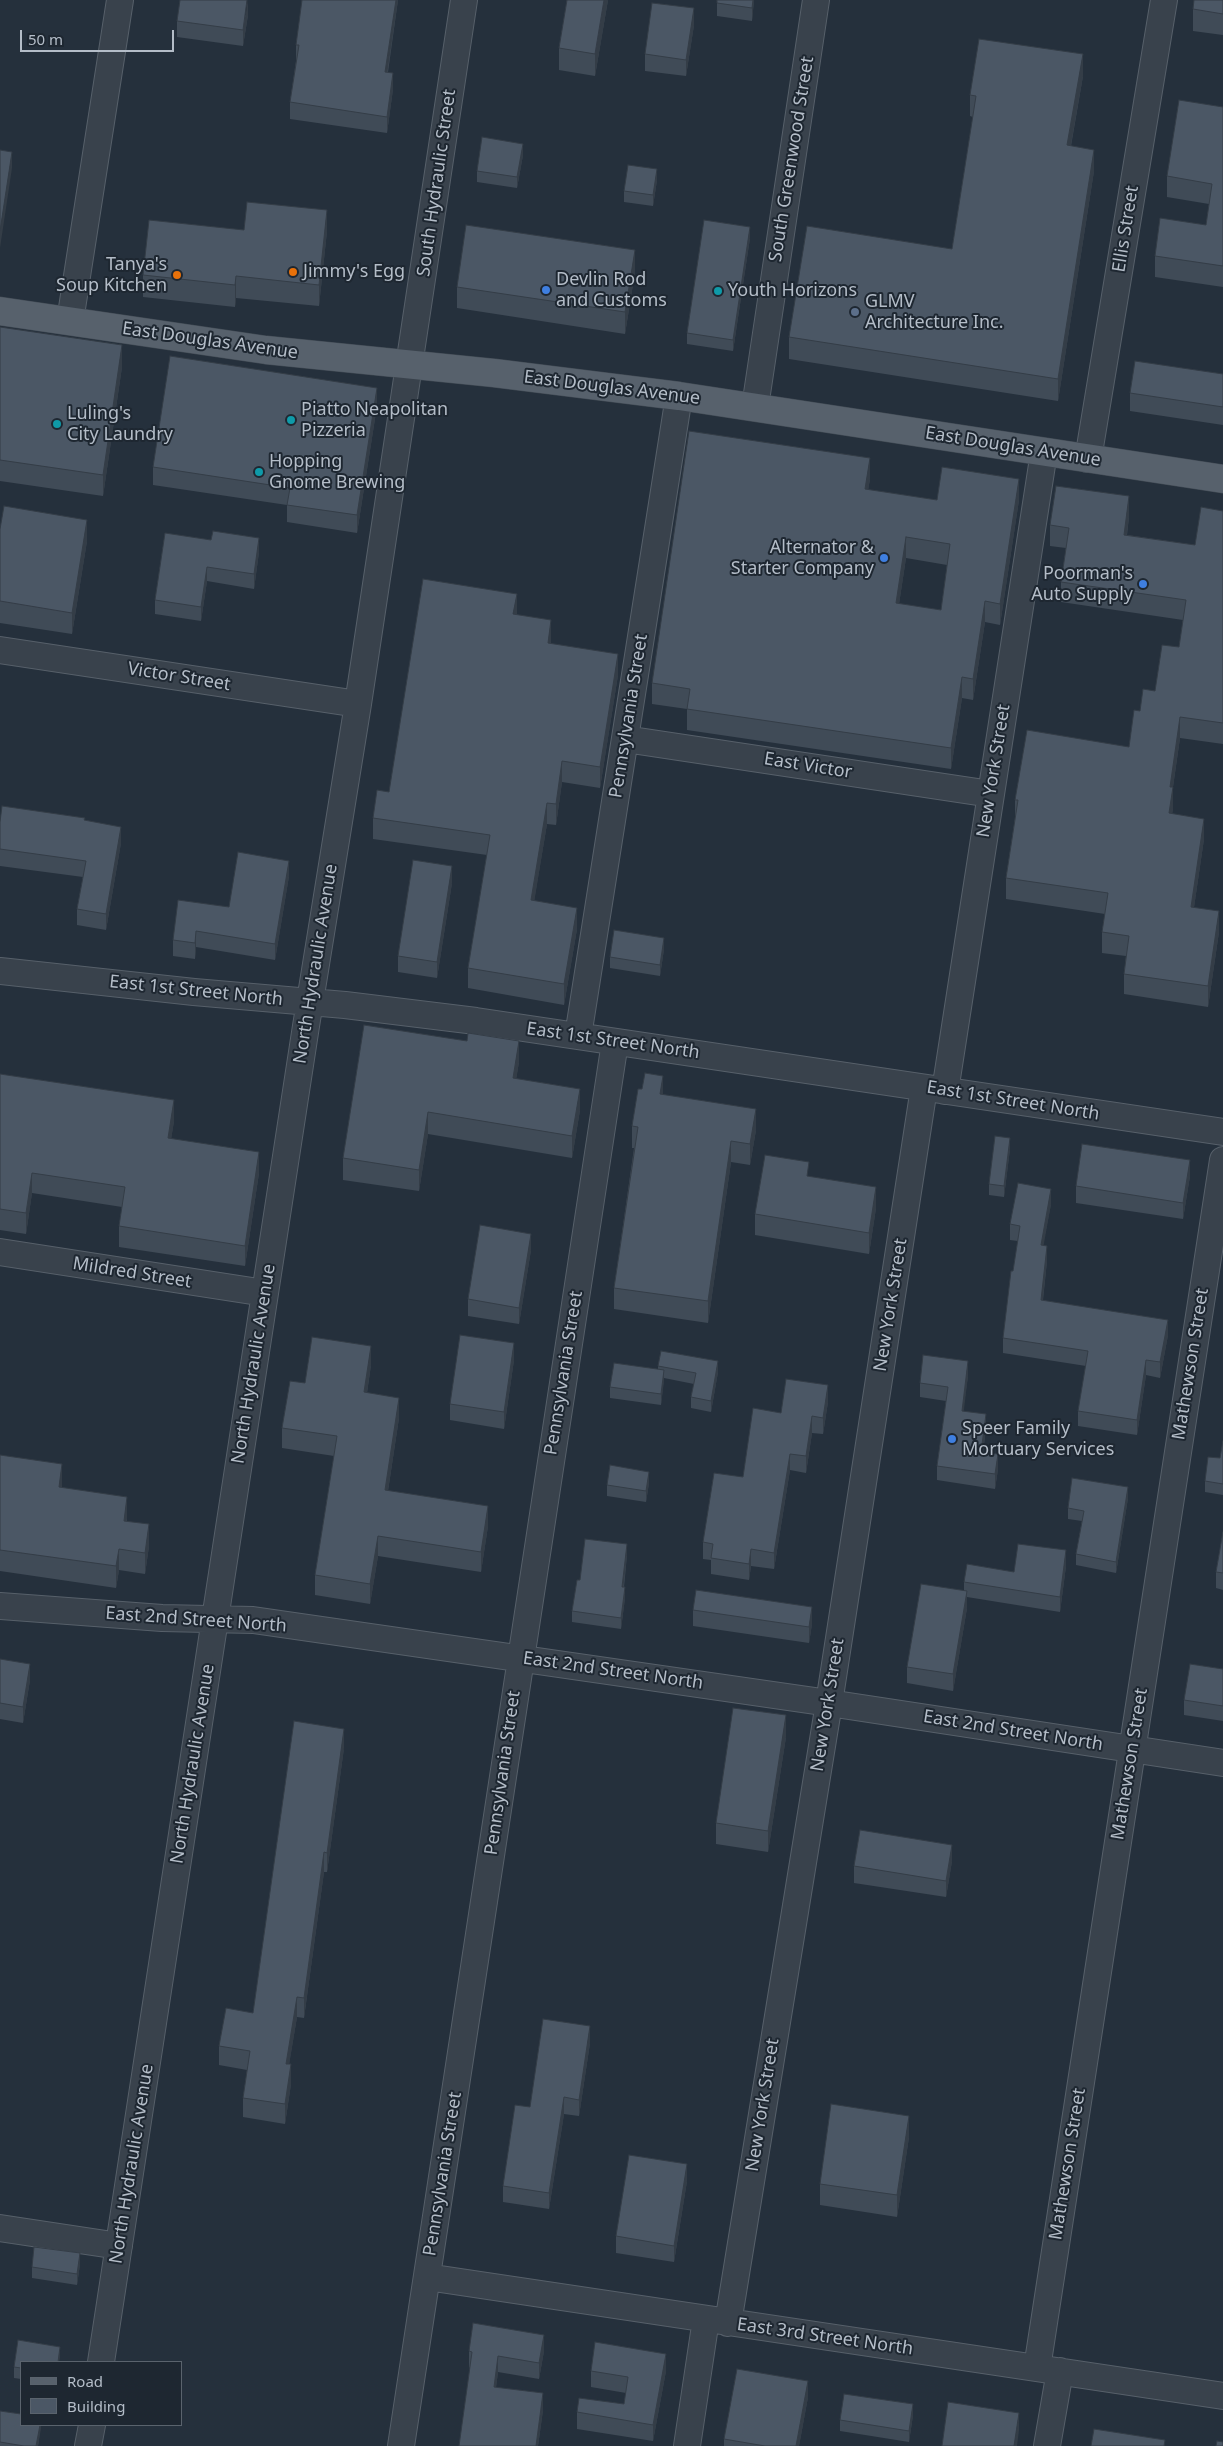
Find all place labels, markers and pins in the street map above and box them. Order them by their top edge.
place label: Tanya's Soup Kitchen [56,254,167,296]
place label: Jimmy's Egg [303,261,405,283]
marker: Jimmy's Egg [287,266,299,278]
marker: Tanya's Soup Kitchen [171,269,183,281]
place label: Devlin Rod and Customs [556,269,667,312]
place label: Youth Horizons [728,280,857,302]
marker: Devlin Rod and Customs [540,284,552,296]
marker: Youth Horizons [712,285,724,297]
place label: GLMV Architecture Inc. [865,291,1003,334]
marker: GLMV Architecture Inc. [849,306,861,318]
place label: Piatto Neapolitan Pizzeria [301,399,448,442]
place label: Luling's City Laundry [67,403,173,446]
marker: Piatto Neapolitan Pizzeria [285,414,297,426]
marker: Luling's City Laundry [51,418,63,430]
place label: Hopping Gnome Brewing [269,451,405,494]
marker: Hopping Gnome Brewing [253,466,265,478]
place label: Alternator & Starter Company [731,537,874,580]
marker: Alternator & Starter Company [878,552,890,564]
place label: Poorman's Auto Supply [1031,563,1133,606]
marker: Poorman's Auto Supply [1137,578,1149,590]
place label: Speer Family Mortuary Services [962,1418,1114,1460]
marker: Speer Family Mortuary Services [946,1433,958,1445]

